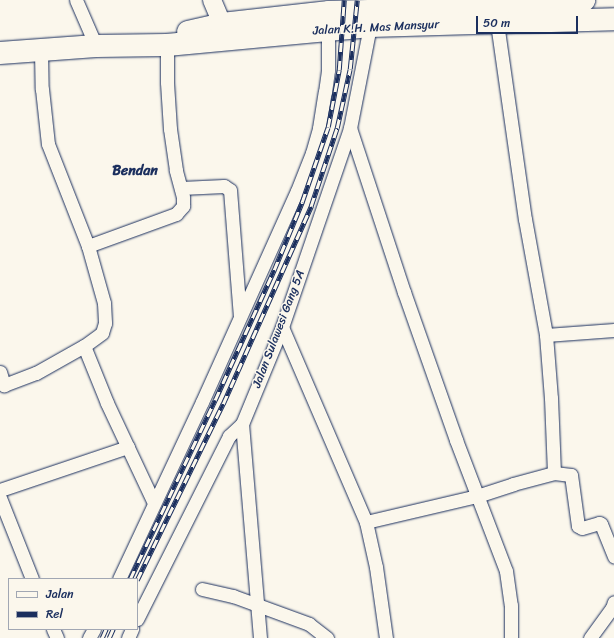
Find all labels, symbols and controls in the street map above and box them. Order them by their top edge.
scale bar [478,8,580,34]
text: 50 m [483,12,510,34]
street label: Jalan K.H. Mas Mansyur [312,17,440,39]
district label: Bendan [112,163,158,179]
street label: Jalan Sulawesi Gang 5A [250,269,308,389]
legend [8,578,138,630]
text: Jalan [46,583,74,605]
text: Rel [46,603,63,625]

